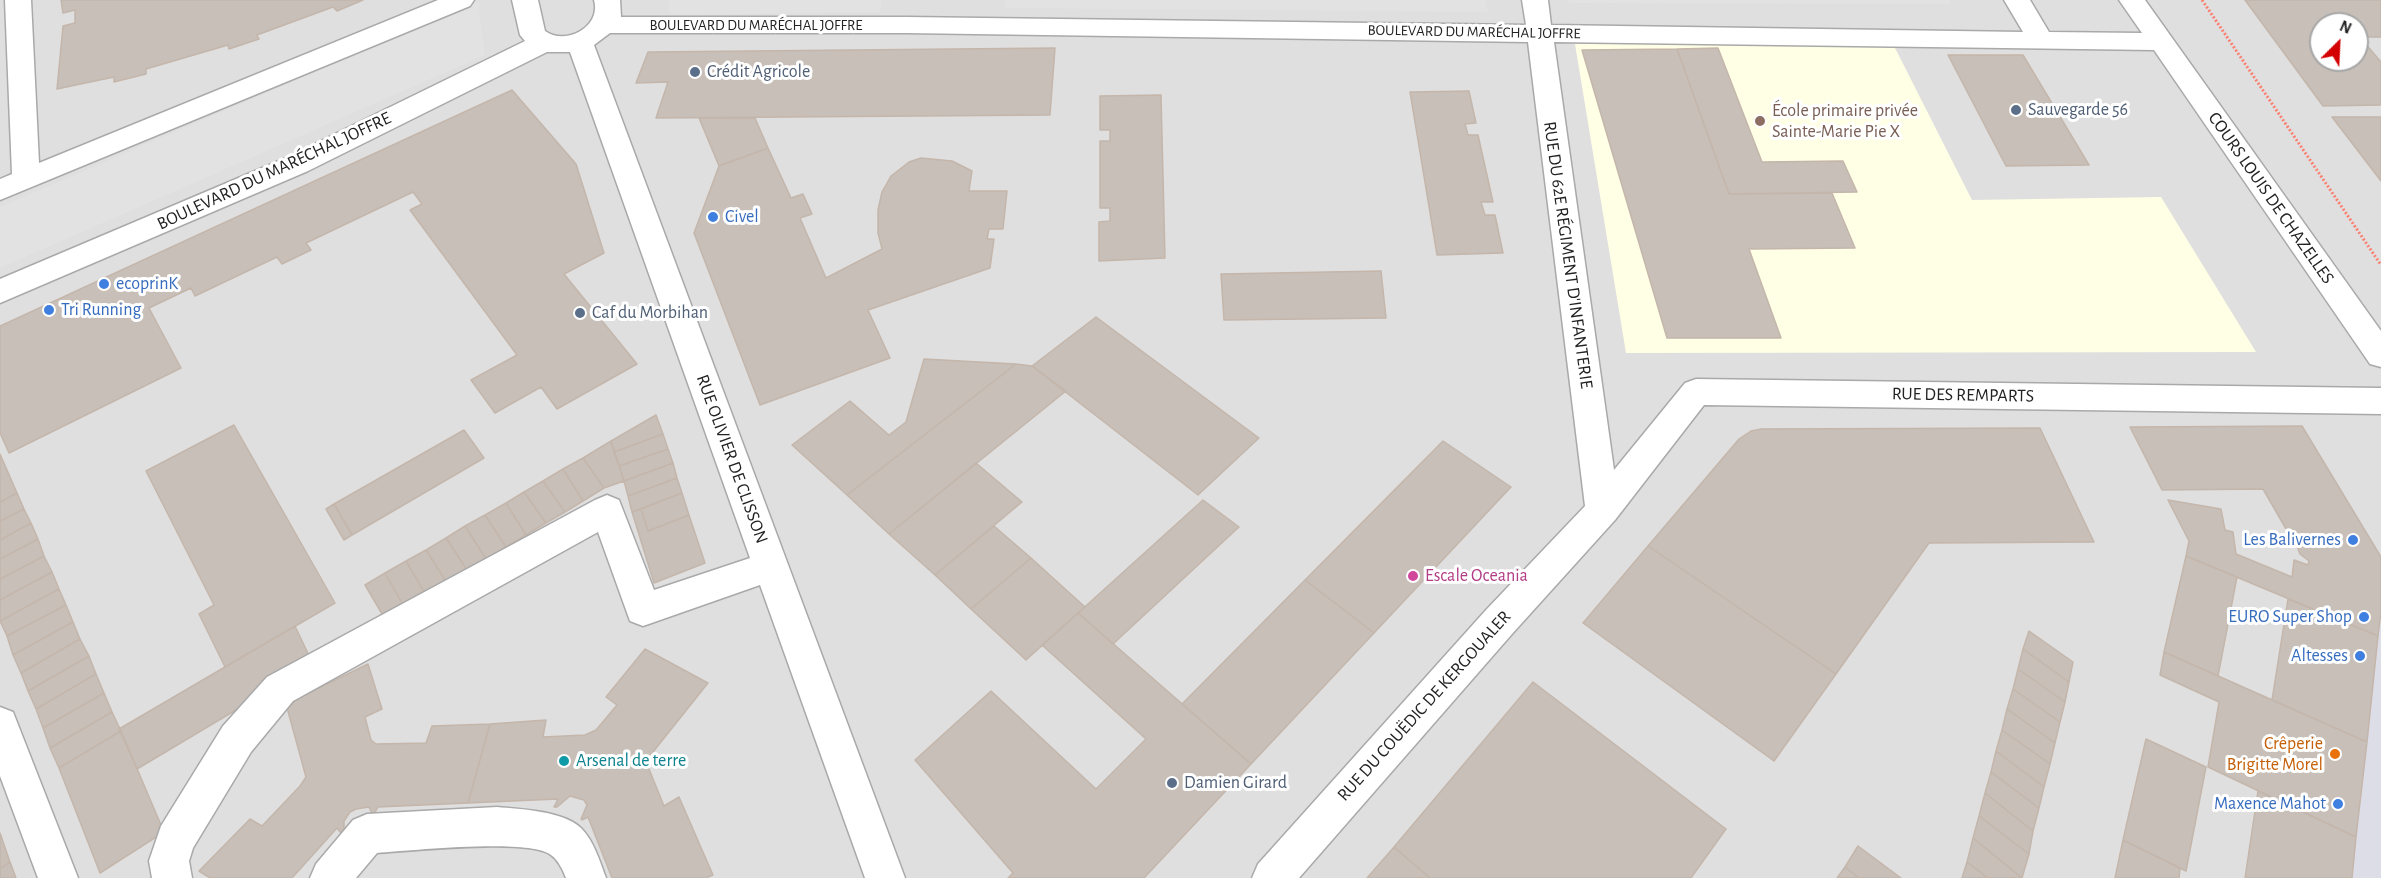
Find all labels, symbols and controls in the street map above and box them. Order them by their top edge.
north arrow [2309,12,2369,72]
street label: BOULEVARD DU MARÉCHAL JOFFRE [649,16,863,34]
text: N [2337,18,2354,37]
street label: BOULEVARD DU MARÉCHAL JOFFRE [1367,21,1581,43]
place label: Crédit Agricole [707,61,810,83]
marker: Crédit Agricole [688,65,702,79]
place label: Sauvegarde 56 [2028,99,2128,121]
place label: École primaire privée Sainte-Marie Pie X [1772,100,1918,142]
marker: Sauvegarde 56 [2009,103,2023,117]
street label: BOULEVARD DU MARÉCHAL JOFFRE [154,107,394,235]
street label: COURS LOUIS DE CHAZELLES [2203,108,2339,288]
marker: École primaire privée Sainte-Marie Pie X [1753,114,1767,128]
street label: RUE DU 62E RÉGIMENT D'INFANTERIE [1539,120,1597,390]
place label: Civel [725,206,759,228]
marker: Civel [706,210,720,224]
place label: ecoprinK [116,273,178,295]
marker: ecoprinK [97,277,111,291]
place label: Tri Running [61,299,141,321]
place label: Caf du Morbihan [592,302,708,324]
marker: Tri Running [42,303,56,317]
marker: Caf du Morbihan [573,306,587,320]
street label: RUE OLIVIER DE CLISSON [691,372,773,546]
street label: RUE DES REMPARTS [1892,383,2034,407]
place label: Les Balivernes [2243,529,2341,551]
marker: Les Balivernes [2346,533,2360,547]
place label: Escale Oceania [1425,565,1528,587]
marker: Escale Oceania [1406,569,1420,583]
street label: RUE DU COUËDIC DE KERGOUALER [1333,606,1515,806]
place label: EURO Super Shop [2228,606,2352,628]
marker: EURO Super Shop [2357,610,2371,624]
place label: Altesses [2291,645,2348,667]
marker: Altesses [2353,649,2367,663]
place label: Crêperie Brigitte Morel [2227,733,2323,776]
marker: Crêperie Brigitte Morel [2328,747,2342,761]
place label: Arsenal de terre [576,750,686,772]
marker: Arsenal de terre [557,754,571,768]
place label: Damien Girard [1184,772,1287,794]
marker: Damien Girard [1165,776,1179,790]
place label: Maxence Mahot [2214,793,2326,815]
marker: Maxence Mahot [2331,797,2345,811]

